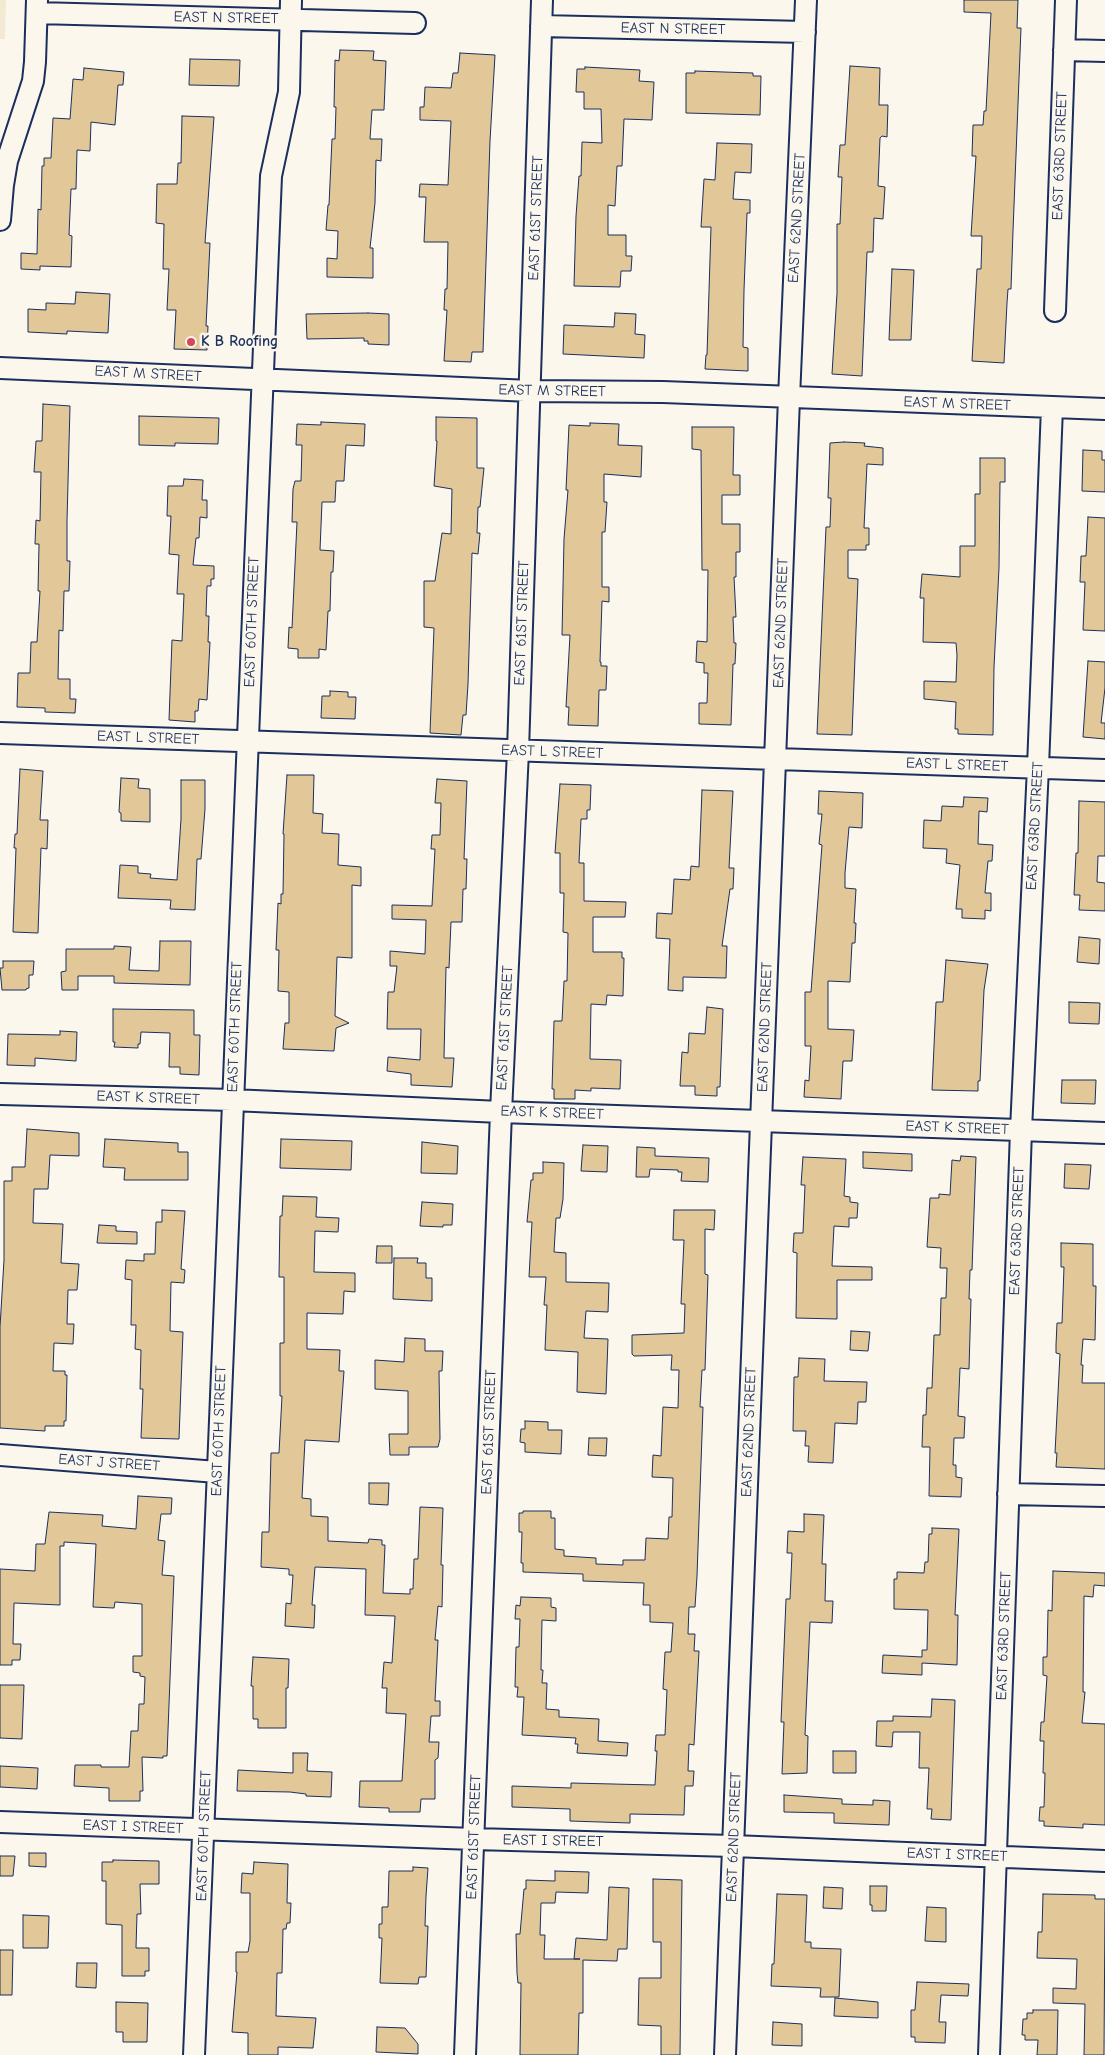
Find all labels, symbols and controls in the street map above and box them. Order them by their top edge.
street label: EAST N STREET [173,8,279,28]
street label: EAST N STREET [620,19,726,39]
street label: EAST 63RD STREET [1049,91,1071,221]
street label: EAST 62ND STREET [785,153,809,283]
street label: EAST 61ST STREET [525,155,547,281]
place label: K B Roofing [201,333,278,351]
marker: K B Roofing [185,336,197,348]
street label: EAST M STREET [94,362,202,386]
street label: EAST M STREET [498,381,606,401]
street label: EAST M STREET [903,393,1011,415]
street label: EAST 60TH STREET [241,556,263,688]
street label: EAST 62ND STREET [770,558,792,688]
street label: EAST 61ST STREET [511,560,533,686]
street label: EAST L STREET [97,727,199,749]
street label: EAST L STREET [501,741,603,763]
street label: EAST L STREET [906,754,1008,776]
street label: EAST 63RD STREET [1023,761,1047,891]
street label: EAST 60TH STREET [224,961,246,1093]
street label: EAST 62ND STREET [754,962,776,1092]
street label: EAST 61ST STREET [493,965,517,1091]
street label: EAST K STREET [96,1087,200,1109]
street label: EAST K STREET [500,1102,604,1124]
street label: EAST K STREET [905,1117,1009,1139]
street label: EAST 63RD STREET [1006,1166,1028,1296]
street label: EAST 60TH STREET [208,1365,230,1497]
street label: EAST 62ND STREET [738,1367,760,1497]
street label: EAST 61ST STREET [478,1369,500,1495]
street label: EAST J STREET [58,1450,160,1476]
street label: EAST 63RD STREET [993,1571,1015,1701]
street label: EAST 60TH STREET [193,1770,215,1902]
street label: EAST 62ND STREET [723,1772,745,1902]
street label: EAST 61ST STREET [463,1774,485,1900]
street label: EAST I STREET [82,1816,184,1838]
street label: EAST I STREET [502,1831,604,1851]
street label: EAST I STREET [906,1844,1008,1866]

